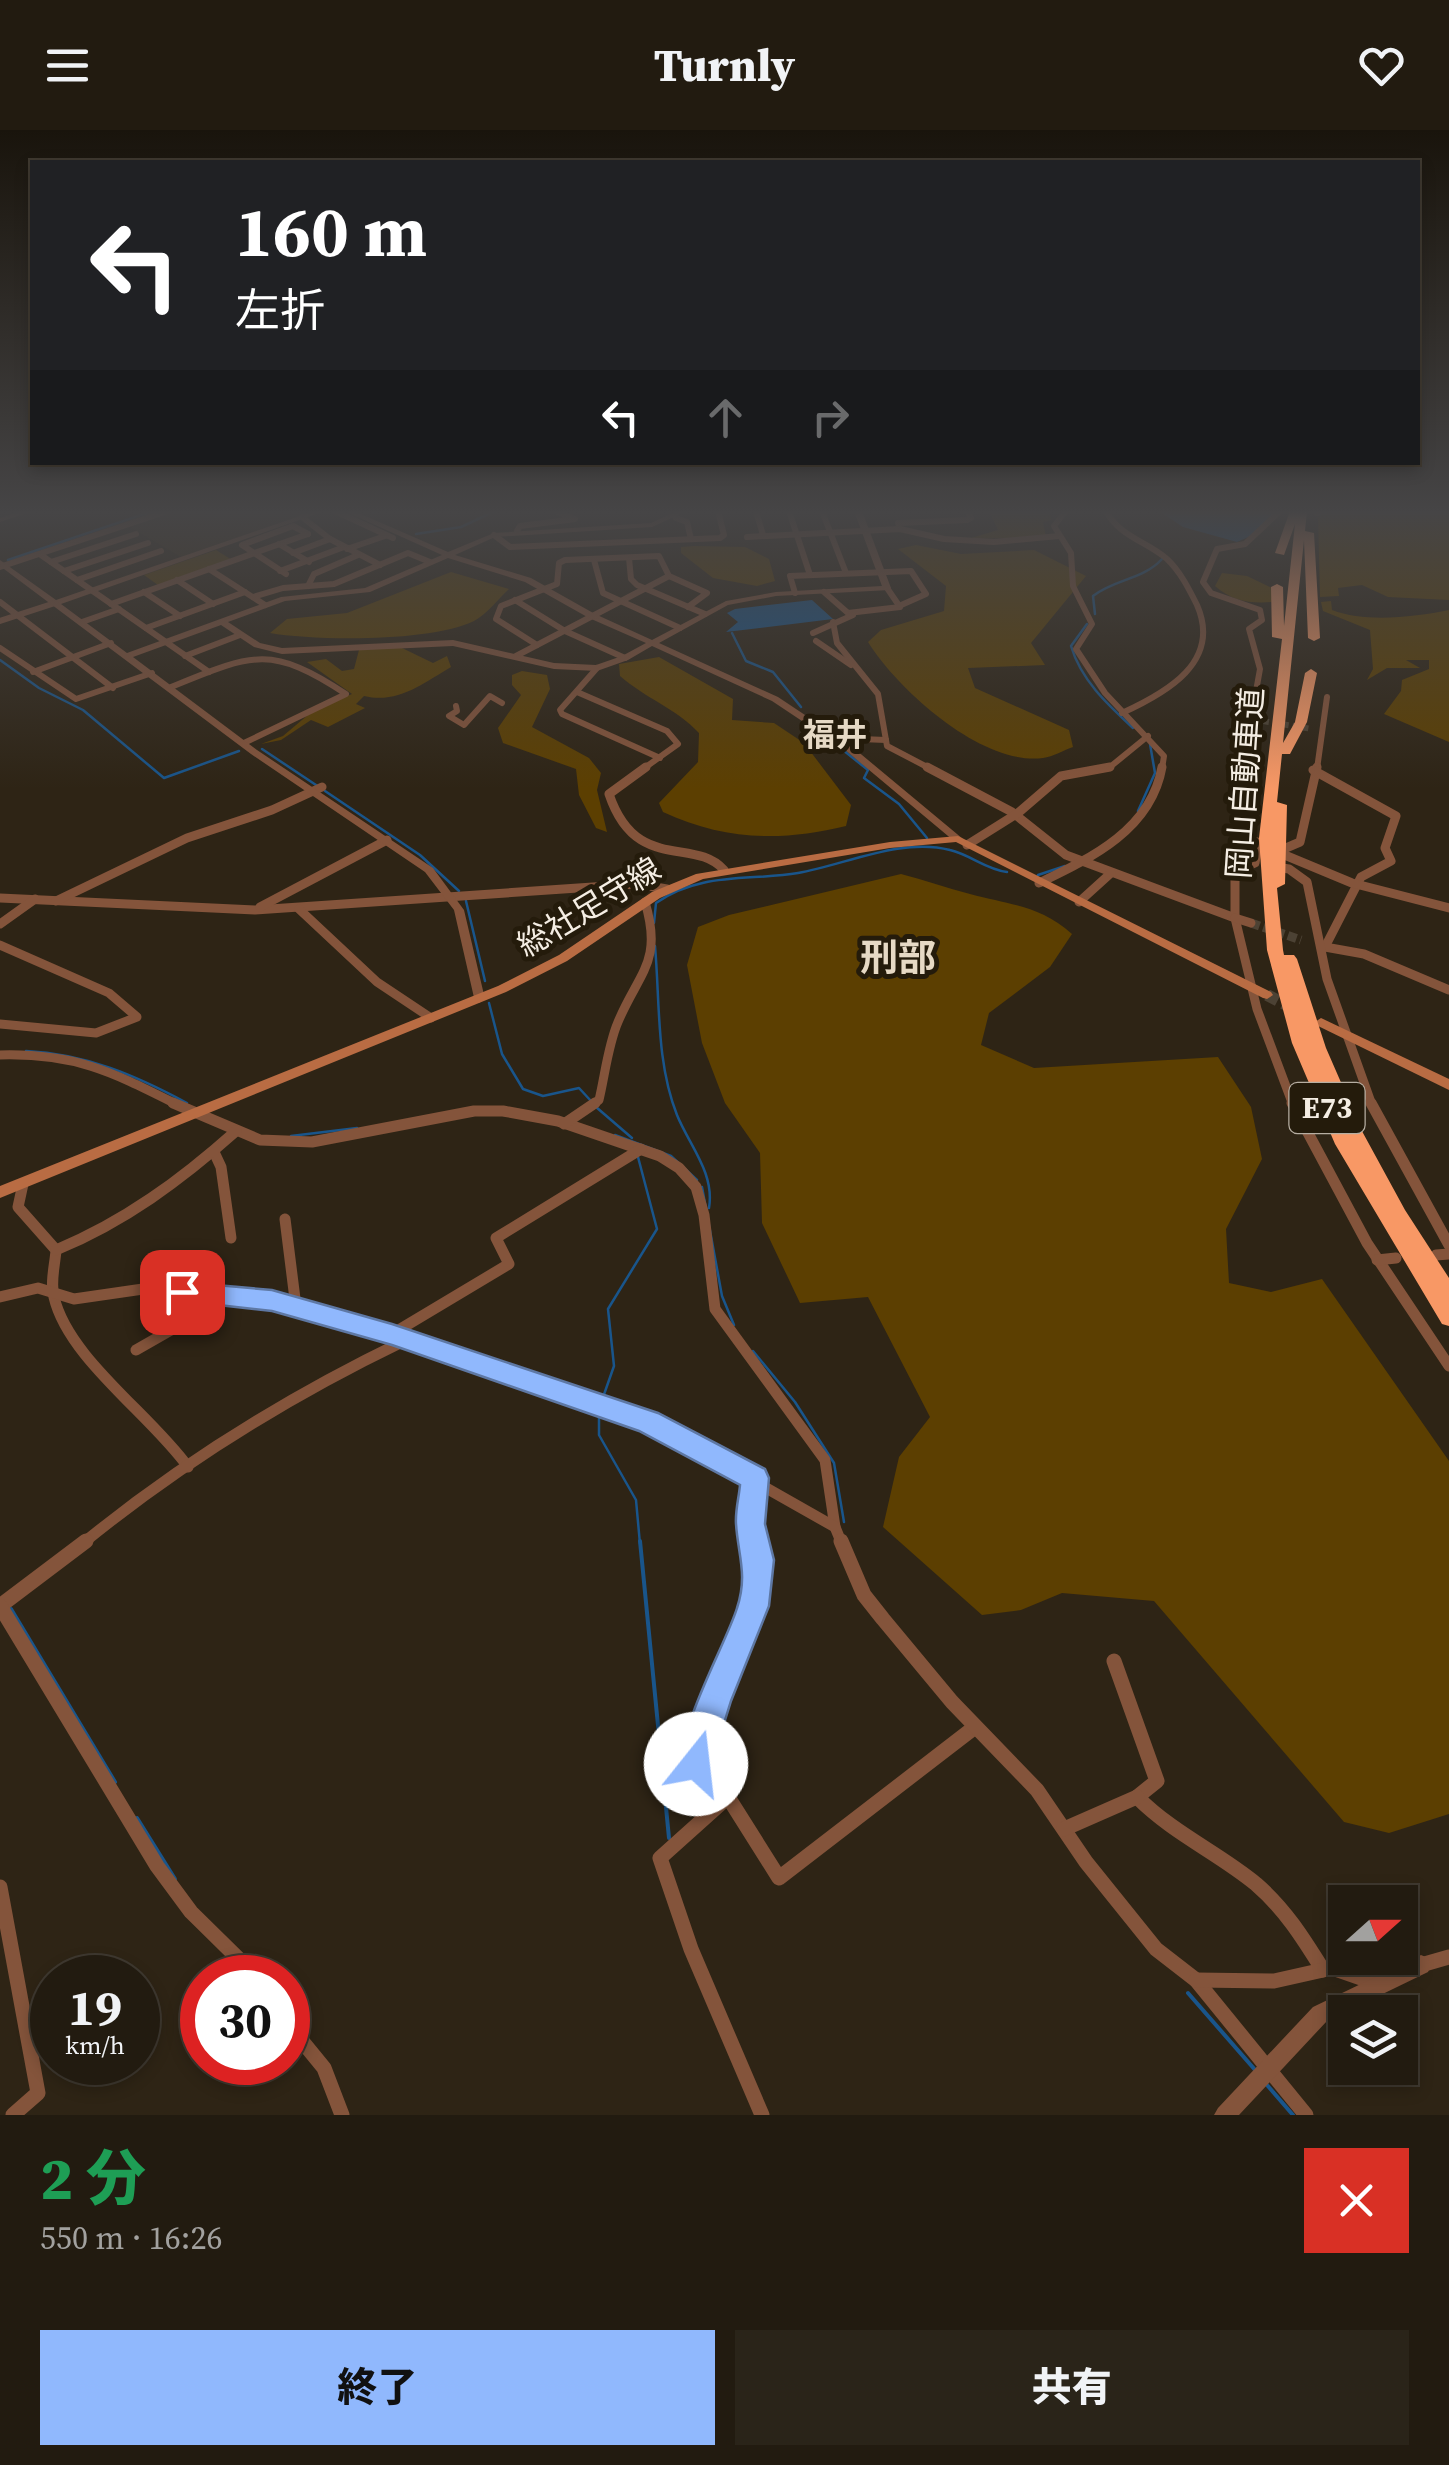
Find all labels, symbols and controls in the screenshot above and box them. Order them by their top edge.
text: Turnly [654,34,795,96]
icon: menu [40,38,95,93]
icon: heart [1354,38,1409,93]
text: 160 m [235,183,427,279]
icon: left [70,200,200,330]
text: 左折 [235,279,325,341]
icon: left [593,390,648,445]
icon: ahead [698,390,753,445]
icon: right [803,390,858,445]
street label: 岡山自動車道 [1216,686,1274,880]
district label: 福井 [803,713,867,757]
street label: 総社足守線 [509,847,669,967]
district label: 刑部 [860,932,936,984]
road number: E73 [1290,1083,1364,1133]
pin [140,1250,225,1335]
icon: arrive [155,1265,210,1320]
position arrow [644,1712,748,1816]
north arrow [1328,1885,1418,1975]
map controls [1328,1885,1418,2085]
speed limit sign: 30 [180,1955,310,2085]
text: 19 [68,1973,122,2042]
button: layers [1328,1995,1418,2085]
text: km/h [65,2028,125,2062]
text: 2 分 [40,2137,146,2219]
button: close [1304,2148,1409,2253]
text: 550 m · 16:26 [40,2216,222,2260]
button: 終了 [40,2330,715,2445]
button: 共有 [735,2330,1409,2445]

